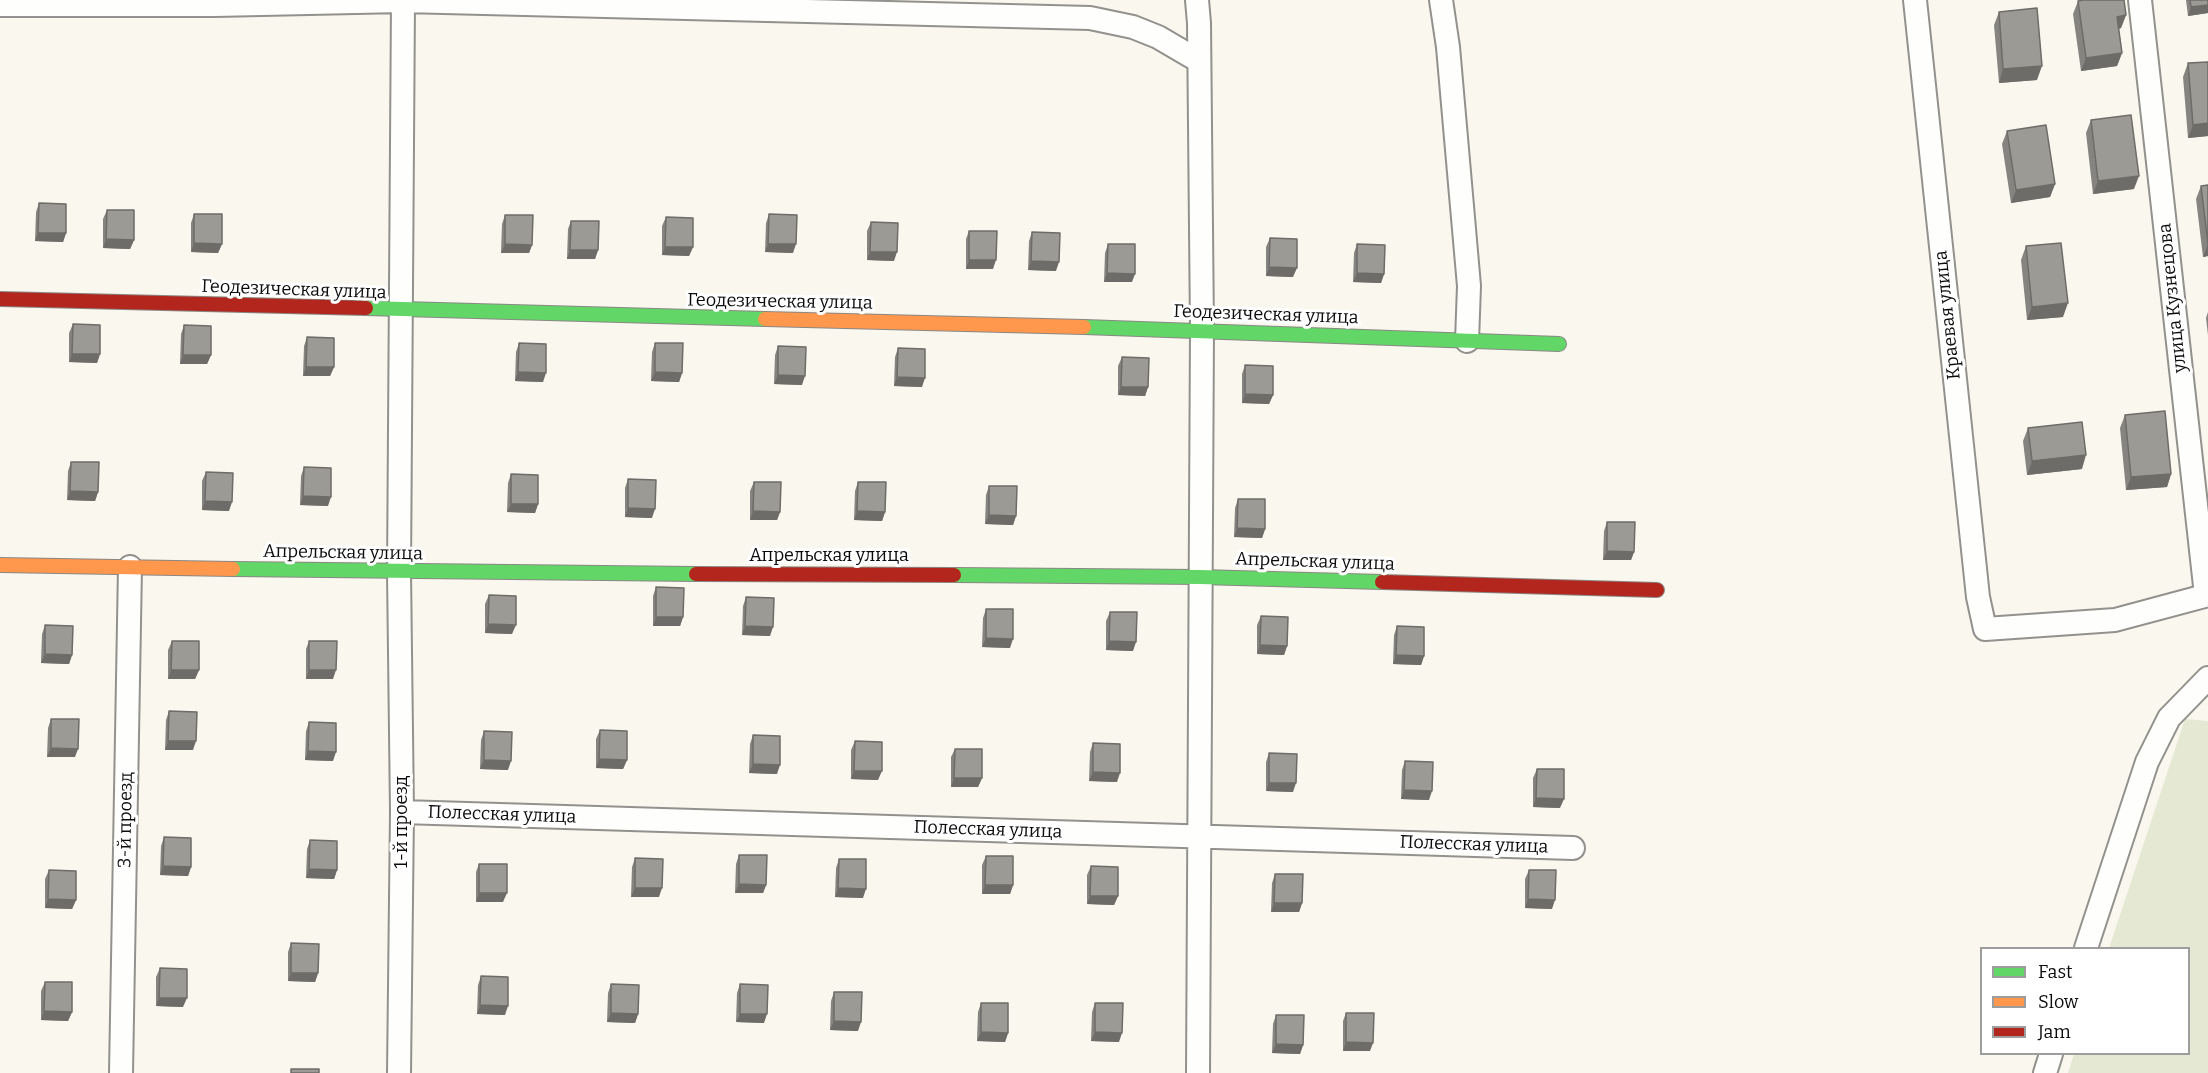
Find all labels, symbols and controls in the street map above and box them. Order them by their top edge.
street label: улица Кузнецова [2154,222,2192,374]
street label: Краевая улица [1930,249,1966,381]
street label: Геодезическая улица [201,276,387,304]
street label: Геодезическая улица [687,290,873,314]
street label: Геодезическая улица [1173,301,1359,329]
street label: Апрельская улица [263,541,423,565]
street label: Апрельская улица [749,545,909,567]
street label: Апрельская улица [1235,548,1395,576]
street label: 3-й проезд [114,772,138,868]
street label: 1-й проезд [391,776,413,868]
street label: Полесская улица [427,802,577,828]
street label: Полесская улица [913,817,1063,843]
street label: Полесская улица [1399,832,1549,858]
legend [1980,947,2190,1055]
text: Fast [2038,961,2073,983]
text: Slow [2038,991,2078,1013]
text: Jam [2038,1021,2071,1043]

